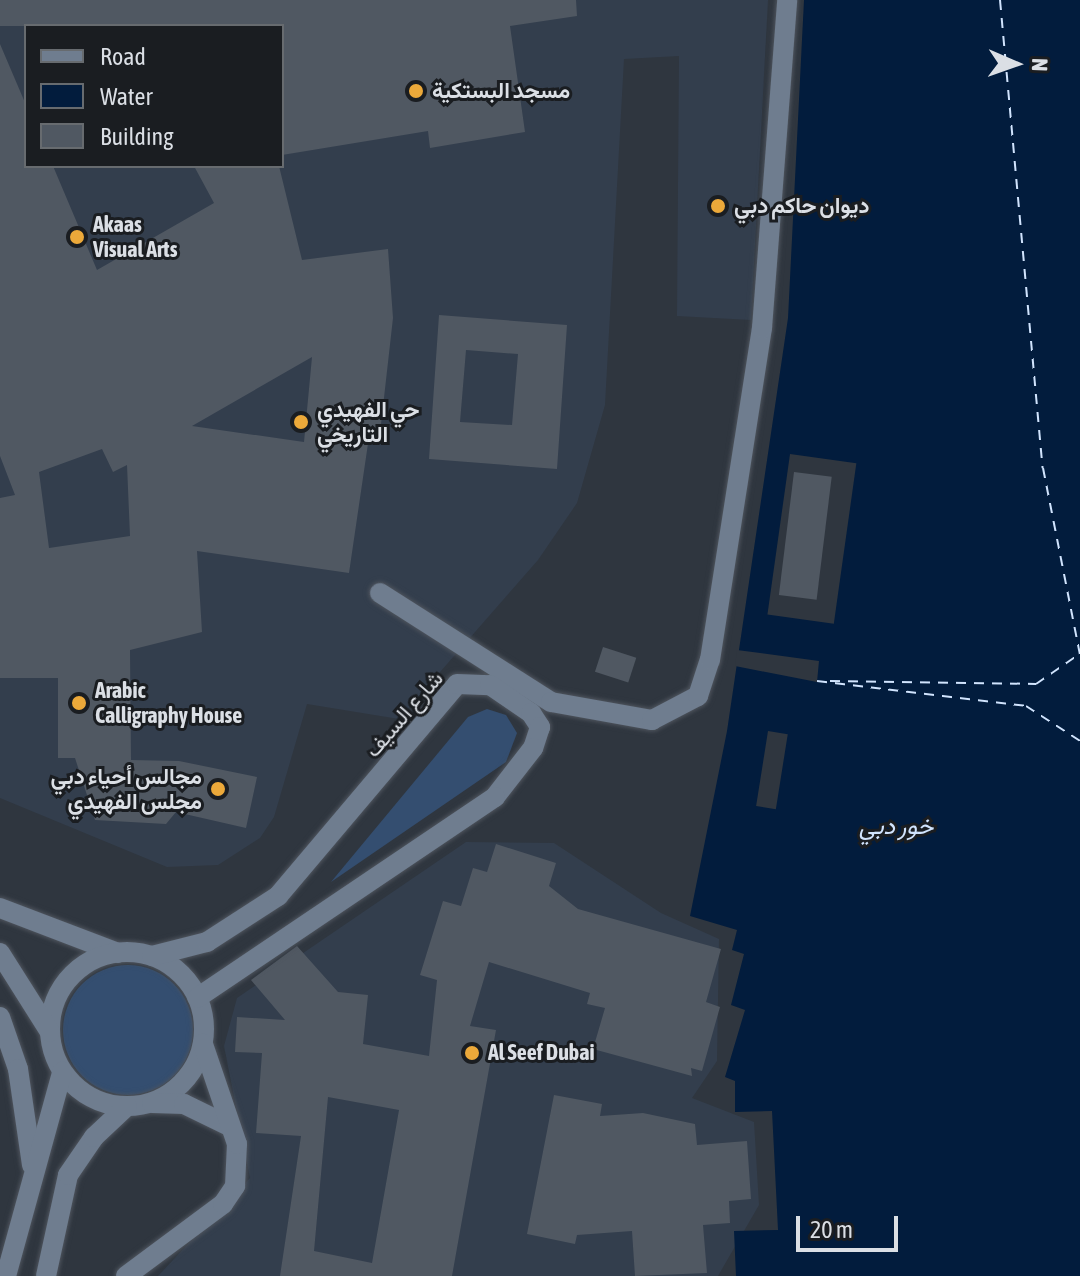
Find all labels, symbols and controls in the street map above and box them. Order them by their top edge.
legend [24,24,284,168]
north arrow [976,24,1056,104]
text: Road [100,43,146,70]
text: N [1027,58,1053,72]
place label: مسجد البستكية [432,78,570,104]
marker: مسجد البستكية [407,82,425,100]
text: Water [100,83,153,110]
text: Building [100,123,173,150]
place label: ديوان حاكم دبي [734,193,870,219]
marker: ديوان حاكم دبي [709,197,727,215]
place label: Akaas Visual Arts [93,211,177,262]
marker: Akaas Visual Arts [68,228,86,246]
place label: حي الفهيدي التاريخي [317,396,419,448]
marker: حي الفهيدي التاريخي [292,413,310,431]
street label: شارع السيف [359,665,449,763]
place label: Arabic Calligraphy House [95,677,242,728]
marker: Arabic Calligraphy House [70,694,88,712]
place label: مجالس أحياء دبي مجلس الفهيدي [51,763,202,814]
marker: مجالس أحياء دبي مجلس الفهيدي [209,780,227,798]
water label: خور دبي [859,812,933,840]
place label: Al Seef Dubai [488,1040,594,1066]
marker: Al Seef Dubai [463,1044,481,1062]
scale bar [800,1200,902,1250]
text: 20 m [810,1216,853,1243]

